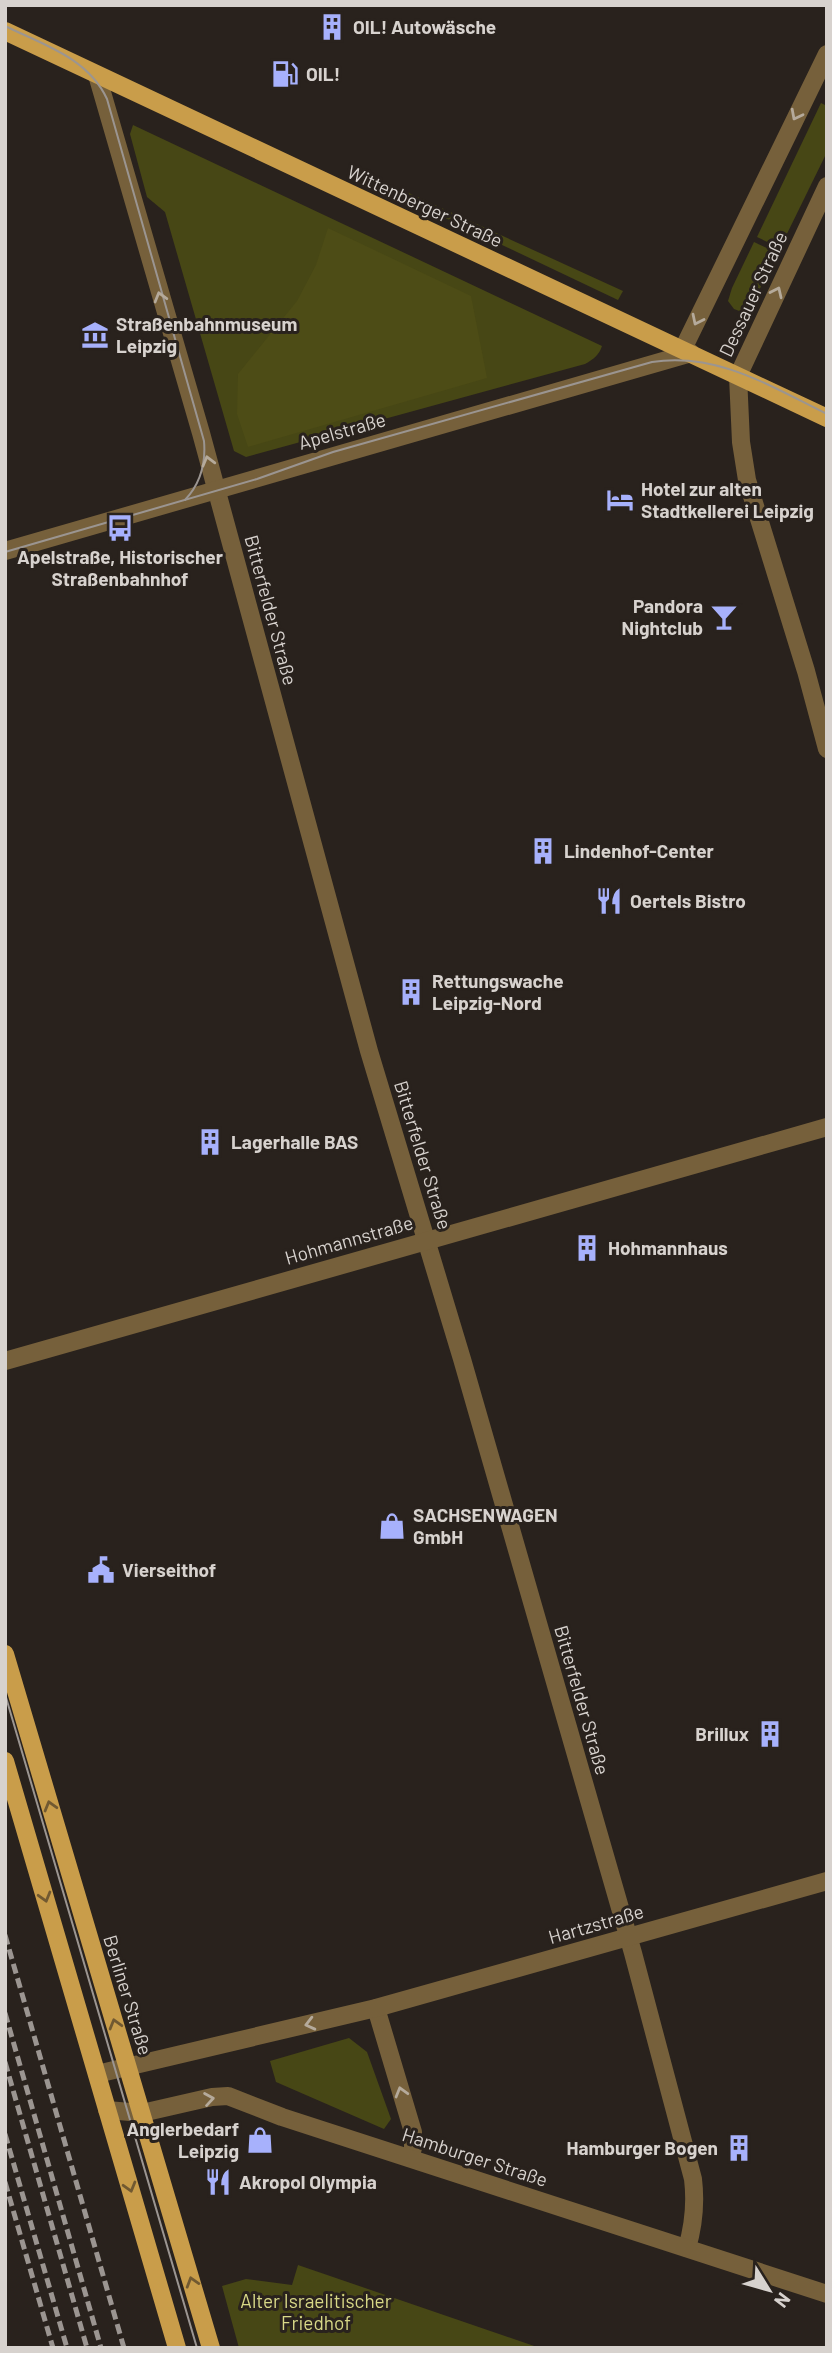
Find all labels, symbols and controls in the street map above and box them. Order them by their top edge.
building icon: OIL! Autowäsche [317,12,347,42]
place label: OIL! Autowäsche [353,15,496,38]
fuel station icon: OIL! [270,59,300,89]
place label: OIL! [306,62,340,85]
one-way arrow [791,108,805,120]
street label: Wittenberger Straße [344,159,507,252]
street label: Dessauer Straße [713,227,792,360]
one-way arrow [769,287,783,299]
one-way arrow [154,292,169,304]
place label: Straßenbahnmuseum Leipzig [116,312,297,357]
one-way arrow [691,313,705,325]
museum icon: Straßenbahnmuseum Leipzig [80,320,110,350]
street label: Apelstraße [296,407,388,454]
one-way arrow [202,455,216,467]
place label: Hotel zur alten Stadtkellerei Leipzig [641,477,814,522]
hotel icon: Hotel zur alten Stadtkellerei Leipzig [605,485,635,515]
bus stop icon: Apelstraße, Historischer Straßenbahnhof [105,513,135,543]
street label: Bitterfelder Straße [240,532,303,687]
place label: Apelstraße, Historischer Straßenbahnhof [17,545,224,590]
place label: Pandora Nightclub [622,594,703,639]
bar icon: Pandora Nightclub [709,602,739,632]
building icon: Lindenhof-Center [528,836,558,866]
place label: Lindenhof-Center [564,839,715,862]
restaurant icon: Oertels Bistro [594,886,624,916]
place label: Oertels Bistro [630,889,746,912]
place label: Rettungswache Leipzig-Nord [432,969,564,1014]
building icon: Rettungswache Leipzig-Nord [396,977,426,1007]
street label: Bitterfelder Straße [390,1078,457,1232]
building icon: Lagerhalle BAS [195,1127,225,1157]
place label: Lagerhalle BAS [231,1130,358,1153]
street label: Hohmannstraße [282,1210,416,1269]
building icon: Hohmannhaus [572,1233,602,1263]
place label: Hohmannhaus [608,1236,728,1259]
place label: SACHSENWAGEN GmbH [413,1503,558,1548]
shop icon: SACHSENWAGEN GmbH [377,1511,407,1541]
public building icon: Vierseithof [86,1555,116,1585]
place label: Vierseithof [122,1558,216,1581]
street label: Bitterfelder Straße [550,1622,615,1777]
building icon: Brillux [755,1719,785,1749]
place label: Brillux [695,1722,749,1745]
one-way arrow [44,1800,59,1812]
one-way arrow [37,1891,51,1903]
street label: Hartzstraße [546,1899,646,1948]
street label: Berliner Straße [99,1932,158,2058]
one-way arrow [304,2016,316,2030]
one-way arrow [108,2018,123,2030]
one-way arrow [394,2086,409,2098]
one-way arrow [203,2091,215,2106]
place label: Anglerbedarf Leipzig [126,2117,239,2162]
street label: Hamburger Straße [400,2122,551,2191]
shop icon: Anglerbedarf Leipzig [245,2125,275,2155]
building icon: Hamburger Bogen [724,2133,754,2163]
place label: Hamburger Bogen [567,2136,718,2159]
restaurant icon: Akropol Olympia [203,2167,233,2197]
place label: Akropol Olympia [239,2170,377,2193]
one-way arrow [121,2181,136,2193]
north arrow [734,2255,804,2325]
one-way arrow [185,2276,200,2288]
park label: Alter Israelitischer Friedhof [240,2289,392,2334]
text: N [770,2289,796,2313]

